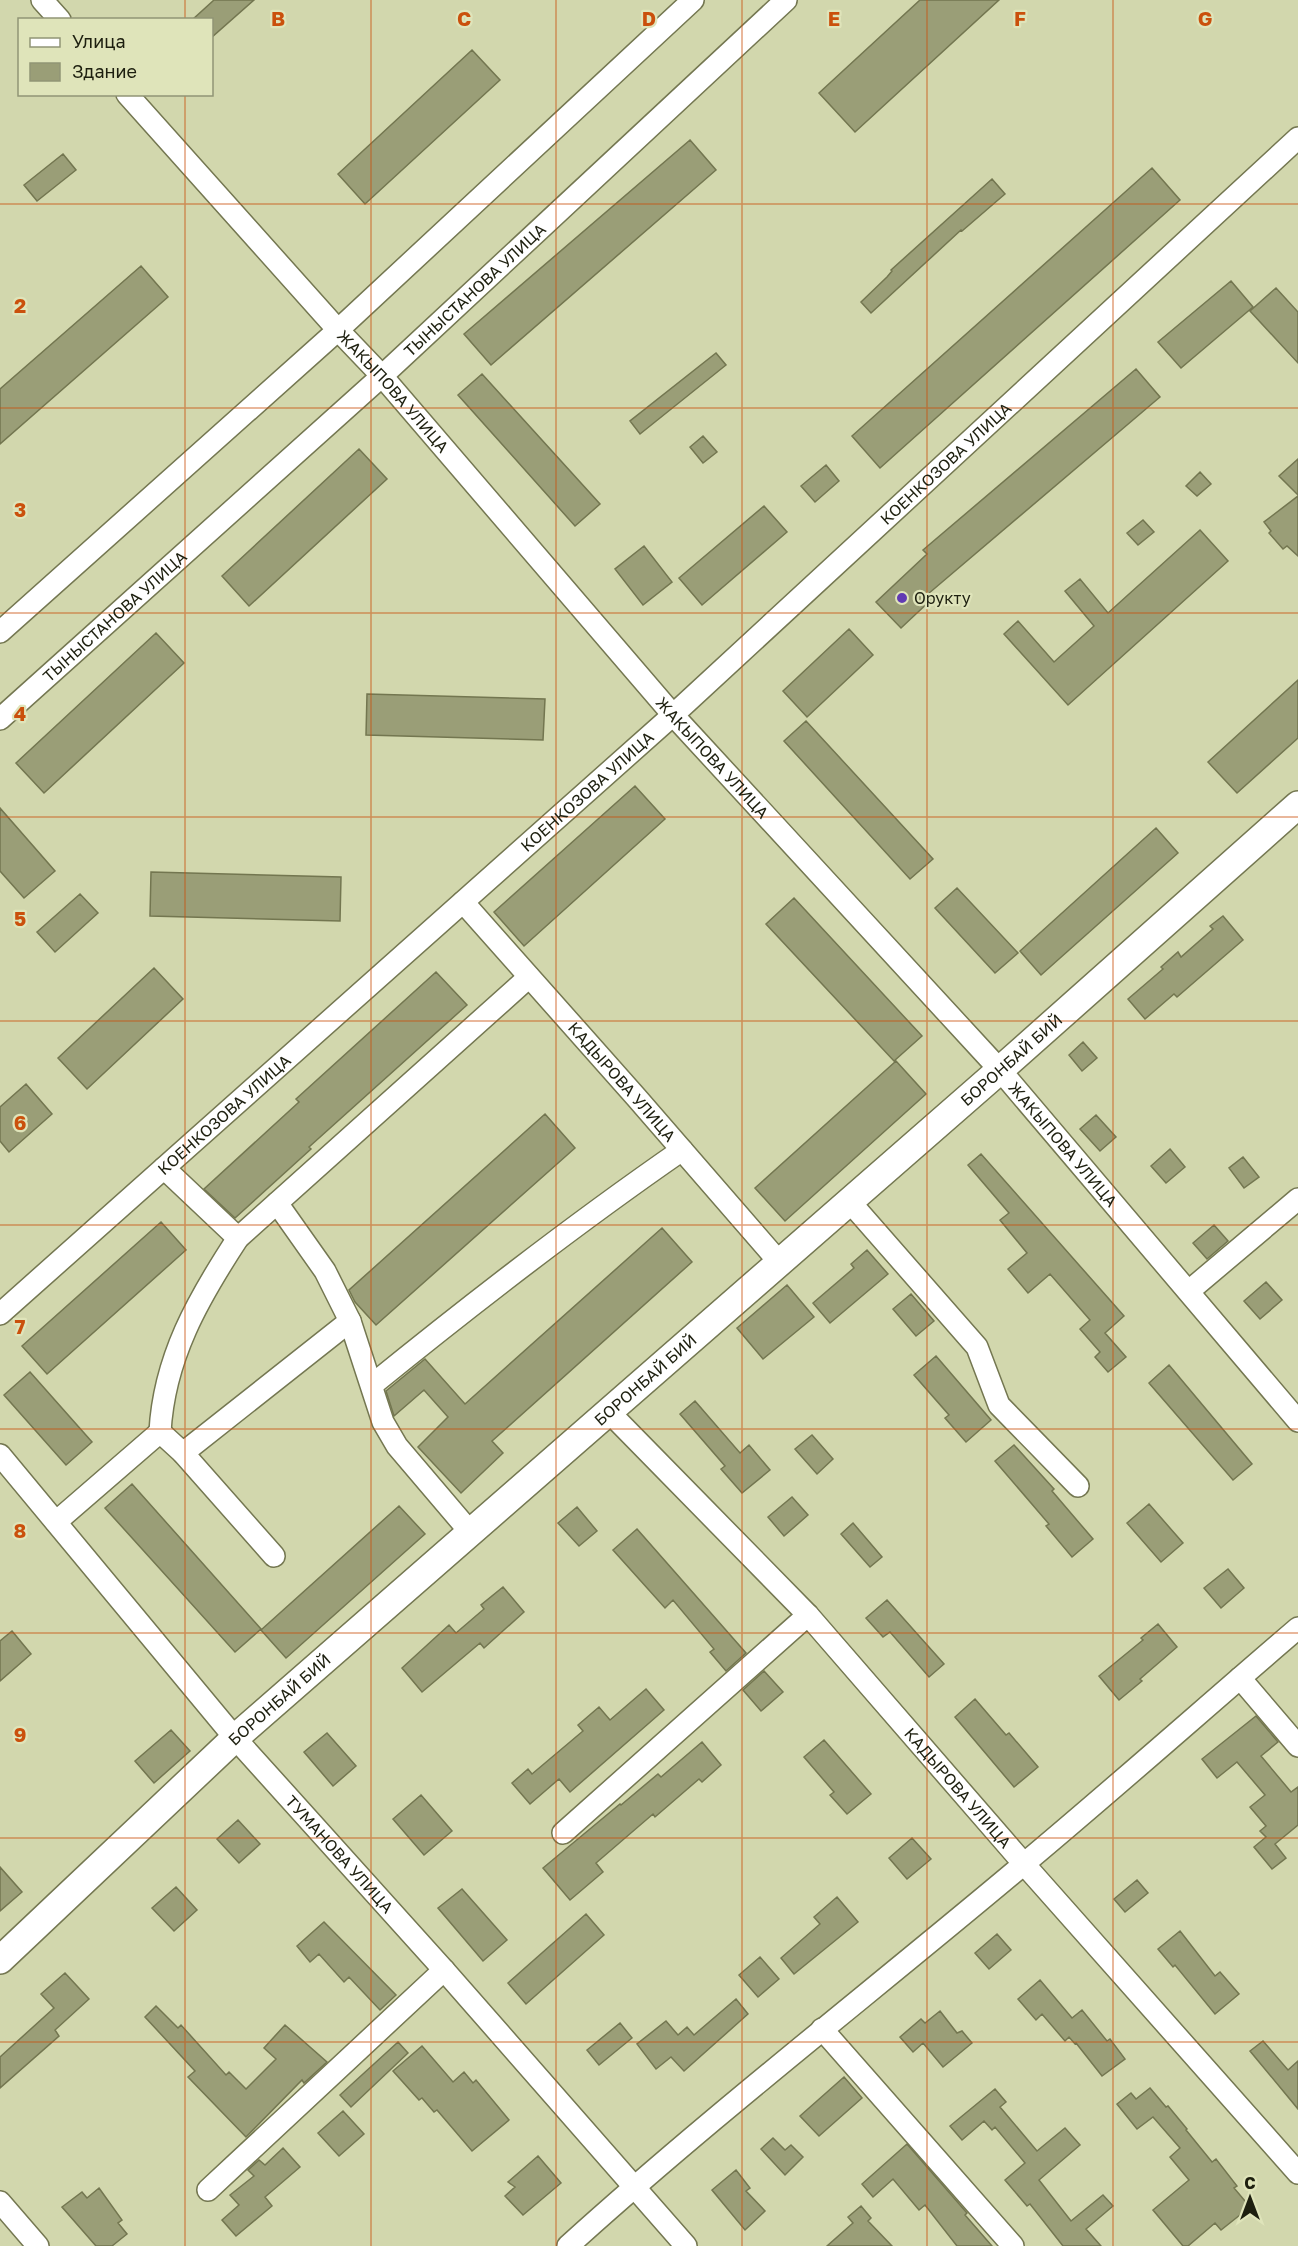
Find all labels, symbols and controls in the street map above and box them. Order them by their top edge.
text: B [271,6,285,30]
text: C [457,6,471,30]
text: D [642,6,656,30]
text: E [828,6,840,30]
text: F [1014,6,1026,30]
text: G [1198,6,1212,30]
legend [18,18,213,96]
text: Улица [72,30,126,52]
text: Здание [72,60,137,82]
street label: ТЫНЫСТАНОВА УЛИЦА [400,219,550,361]
text: 2 [14,293,26,317]
street label: ЖАКЫПОВА УЛИЦА [333,326,453,457]
street label: КОЕНКОЗОВА УЛИЦА [876,398,1016,529]
text: 3 [14,497,26,521]
street label: ТЫНЫСТАНОВА УЛИЦА [38,546,191,686]
place label: Орукту [914,588,971,608]
marker: Орукту [895,591,909,605]
street label: ЖАКЫПОВА УЛИЦА [652,693,773,823]
text: 4 [14,701,26,725]
street label: КОЕНКОЗОВА УЛИЦА [516,727,658,856]
text: 5 [14,906,26,930]
street label: БОРОНБАЙ БИЙ [956,1010,1066,1110]
street label: КАДЫРОВА УЛИЦА [564,1018,680,1146]
street label: КОЕНКОЗОВА УЛИЦА [153,1050,295,1179]
street label: ЖАКЫПОВА УЛИЦА [1004,1078,1122,1211]
text: 6 [14,1110,26,1134]
text: 7 [15,1314,26,1338]
street label: БОРОНБАЙ БИЙ [590,1330,701,1430]
text: 8 [14,1518,26,1542]
street label: БОРОНБАЙ БИЙ [224,1649,334,1749]
text: 9 [14,1722,26,1746]
street label: КАДЫРОВА УЛИЦА [900,1723,1016,1852]
street label: ТУМАНОВА УЛИЦА [281,1791,398,1917]
north arrow [1220,2168,1280,2228]
text: С [1244,2173,1256,2193]

